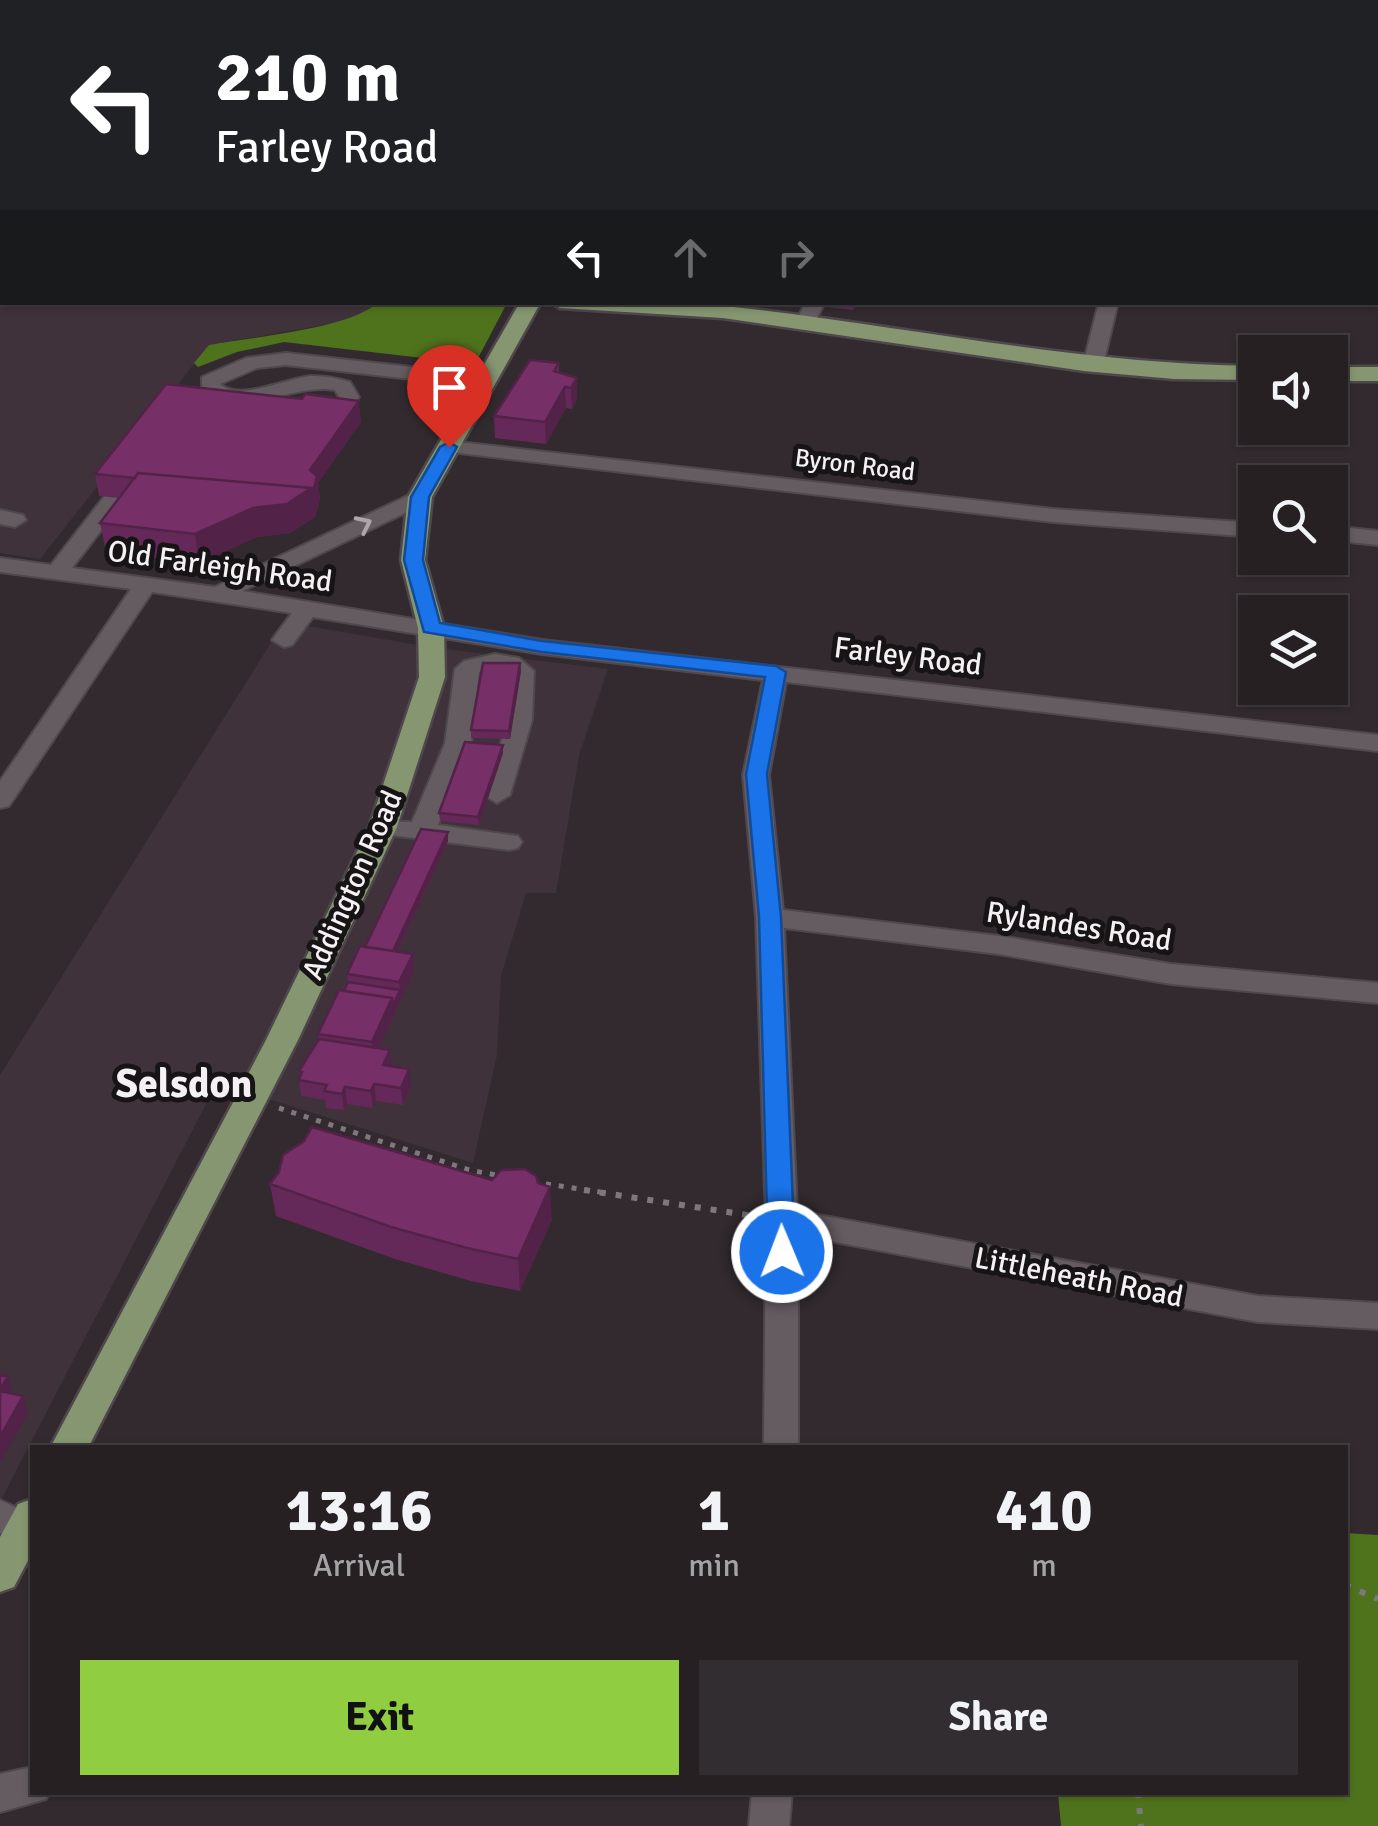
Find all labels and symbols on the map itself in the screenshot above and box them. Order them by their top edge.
pin [407,345,492,448]
street label: Byron Road [793,442,917,487]
one-way arrow [354,516,372,536]
street label: Old Farleigh Road [105,532,335,601]
street label: Farley Road [832,629,984,684]
street label: Addington Road [294,785,411,986]
street label: Rylandes Road [984,894,1174,959]
district label: Selsdon [116,1059,252,1109]
position arrow [730,1200,834,1304]
street label: Littleheath Road [972,1239,1186,1316]

